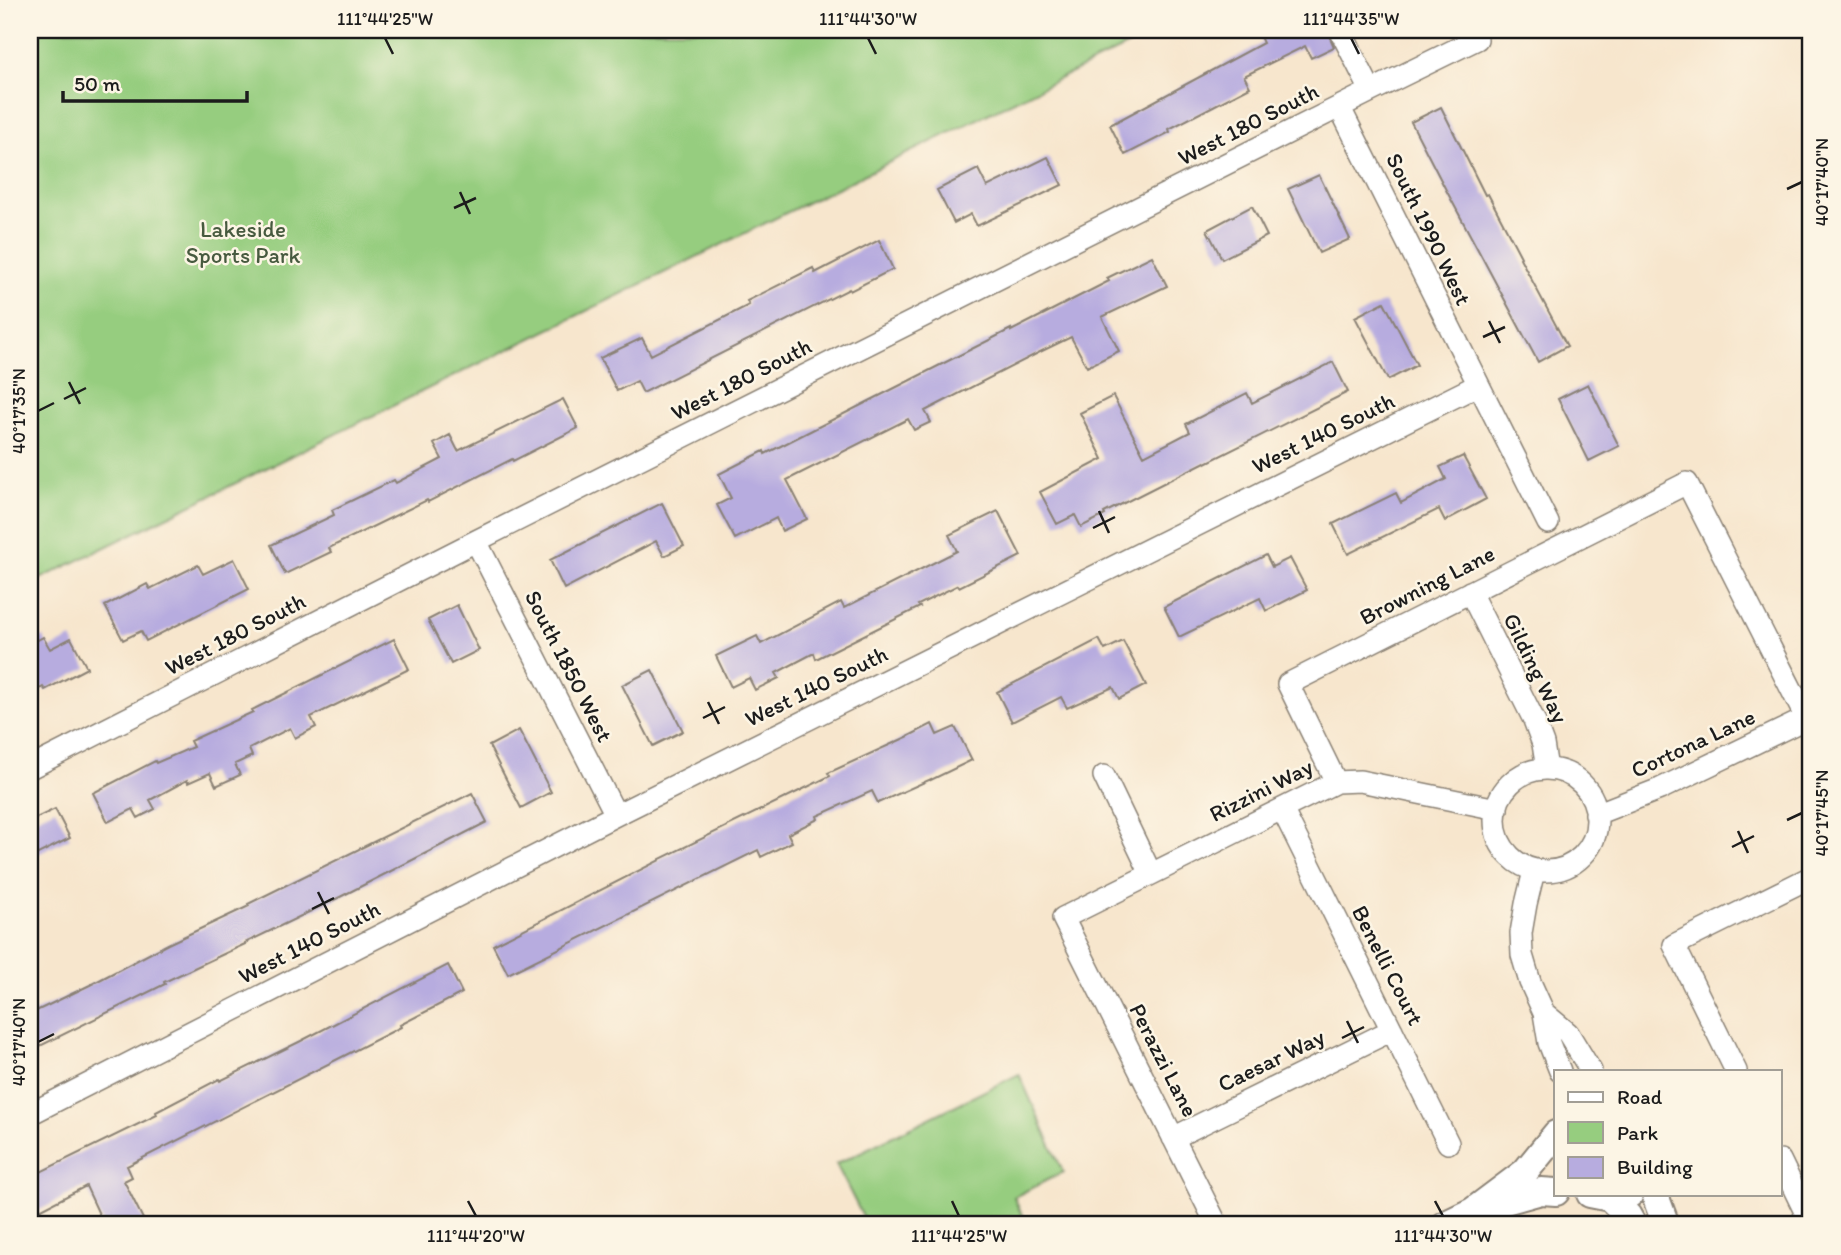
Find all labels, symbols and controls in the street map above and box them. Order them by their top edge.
text: 111°44'25"W [337,8,433,30]
text: 111°44'30"W [819,8,917,30]
text: 111°44'35"W [1303,8,1399,30]
scale bar [63,60,247,104]
text: 50 m [74,71,121,96]
street label: West 180 South [1173,76,1323,171]
text: 40°17'40"N [1811,138,1833,226]
street label: South 1990 West [1380,148,1478,310]
park label: Lakeside Sports Park [186,215,300,269]
street label: West 180 South [666,331,816,426]
text: 40°17'35"N [8,368,30,454]
street label: West 140 South [1247,386,1399,480]
street label: Browning Lane [1355,539,1499,631]
street label: West 180 South [160,586,310,681]
street label: South 1850 West [519,586,619,747]
street label: Gilding Way [1497,608,1575,728]
street label: West 140 South [740,639,892,733]
street label: Cortona Lane [1627,702,1759,784]
street label: Rizzini Way [1205,752,1318,828]
text: 40°17'45"N [1811,770,1833,856]
street label: West 140 South [233,894,385,990]
street label: Benelli Court [1346,900,1430,1030]
text: 40°17'40"N [8,998,30,1086]
street label: Perazzi Lane [1123,999,1205,1121]
street label: Caesar Way [1213,1022,1329,1098]
legend [1554,1070,1782,1196]
text: Road [1617,1084,1663,1109]
text: Park [1617,1120,1659,1145]
text: Building [1617,1154,1693,1179]
text: 111°44'20"W [427,1225,525,1247]
text: 111°44'25"W [911,1225,1007,1247]
text: 111°44'30"W [1394,1225,1492,1247]

